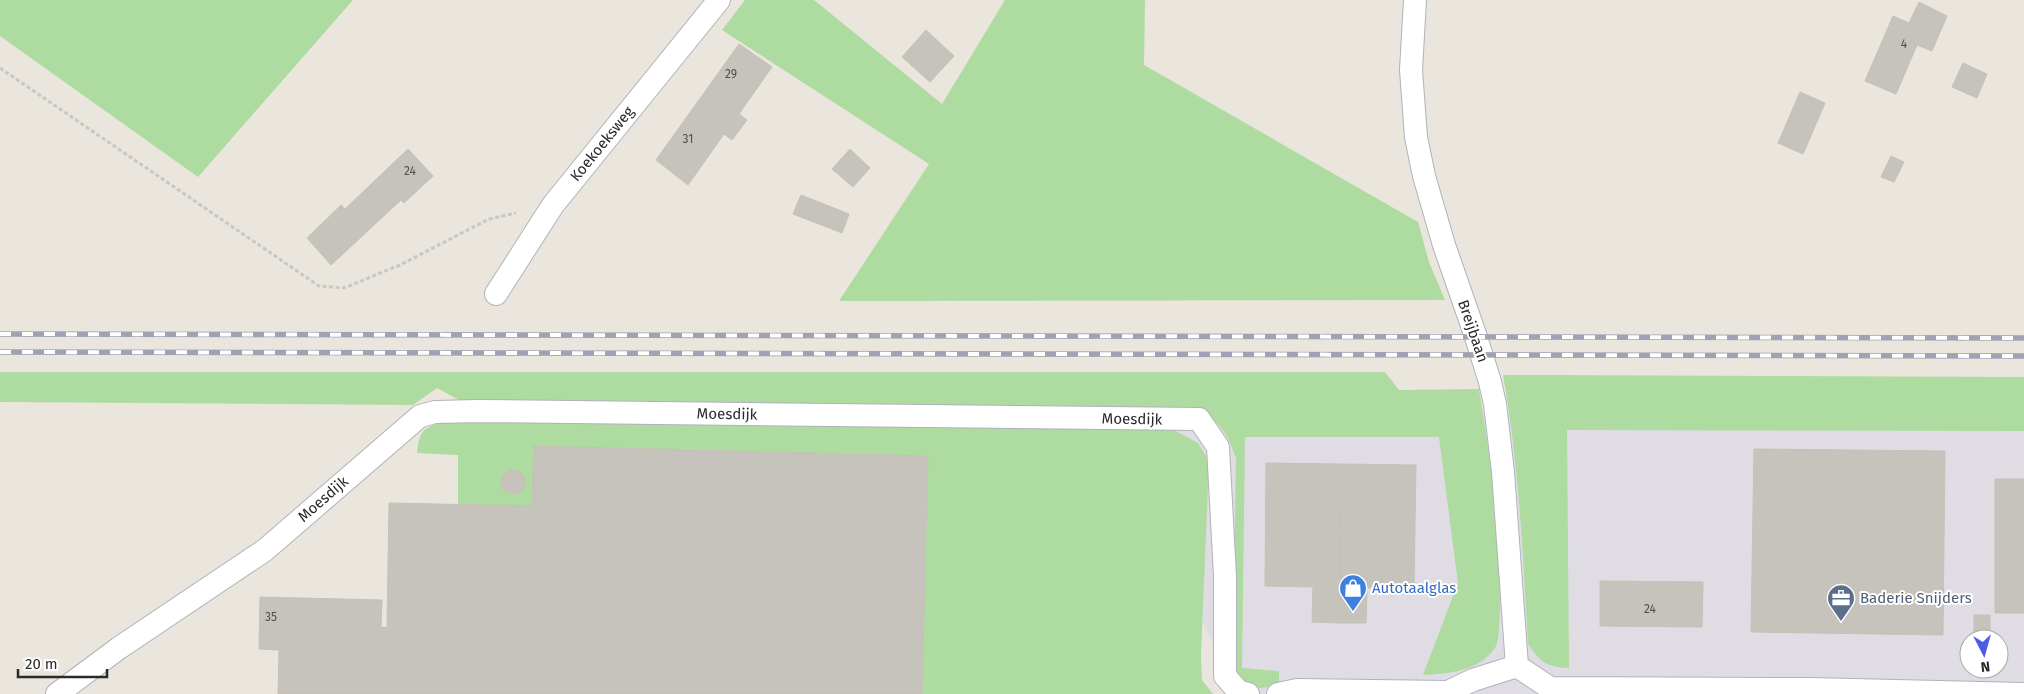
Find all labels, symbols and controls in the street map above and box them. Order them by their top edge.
house number: 4 [1901,37,1908,51]
house number: 29 [725,67,737,81]
street label: Koekoeksweg [566,103,638,185]
house number: 31 [683,132,693,146]
house number: 24 [404,164,417,178]
street label: Breijbaan [1454,297,1492,365]
street label: Moesdijk [696,404,758,424]
street label: Moesdijk [1101,409,1163,429]
street label: Moesdijk [294,472,352,526]
shop icon: Autotaalglas [1338,573,1368,612]
place label: Autotaalglas [1372,579,1456,597]
office icon: Baderie Snijders [1826,583,1856,622]
place label: Baderie Snijders [1860,589,1972,607]
house number: 24 [1644,602,1657,616]
house number: 35 [265,610,277,624]
north arrow [1959,629,2009,679]
scale bar [18,646,106,678]
text: 20 m [25,655,58,673]
text: N [1980,657,1991,675]

